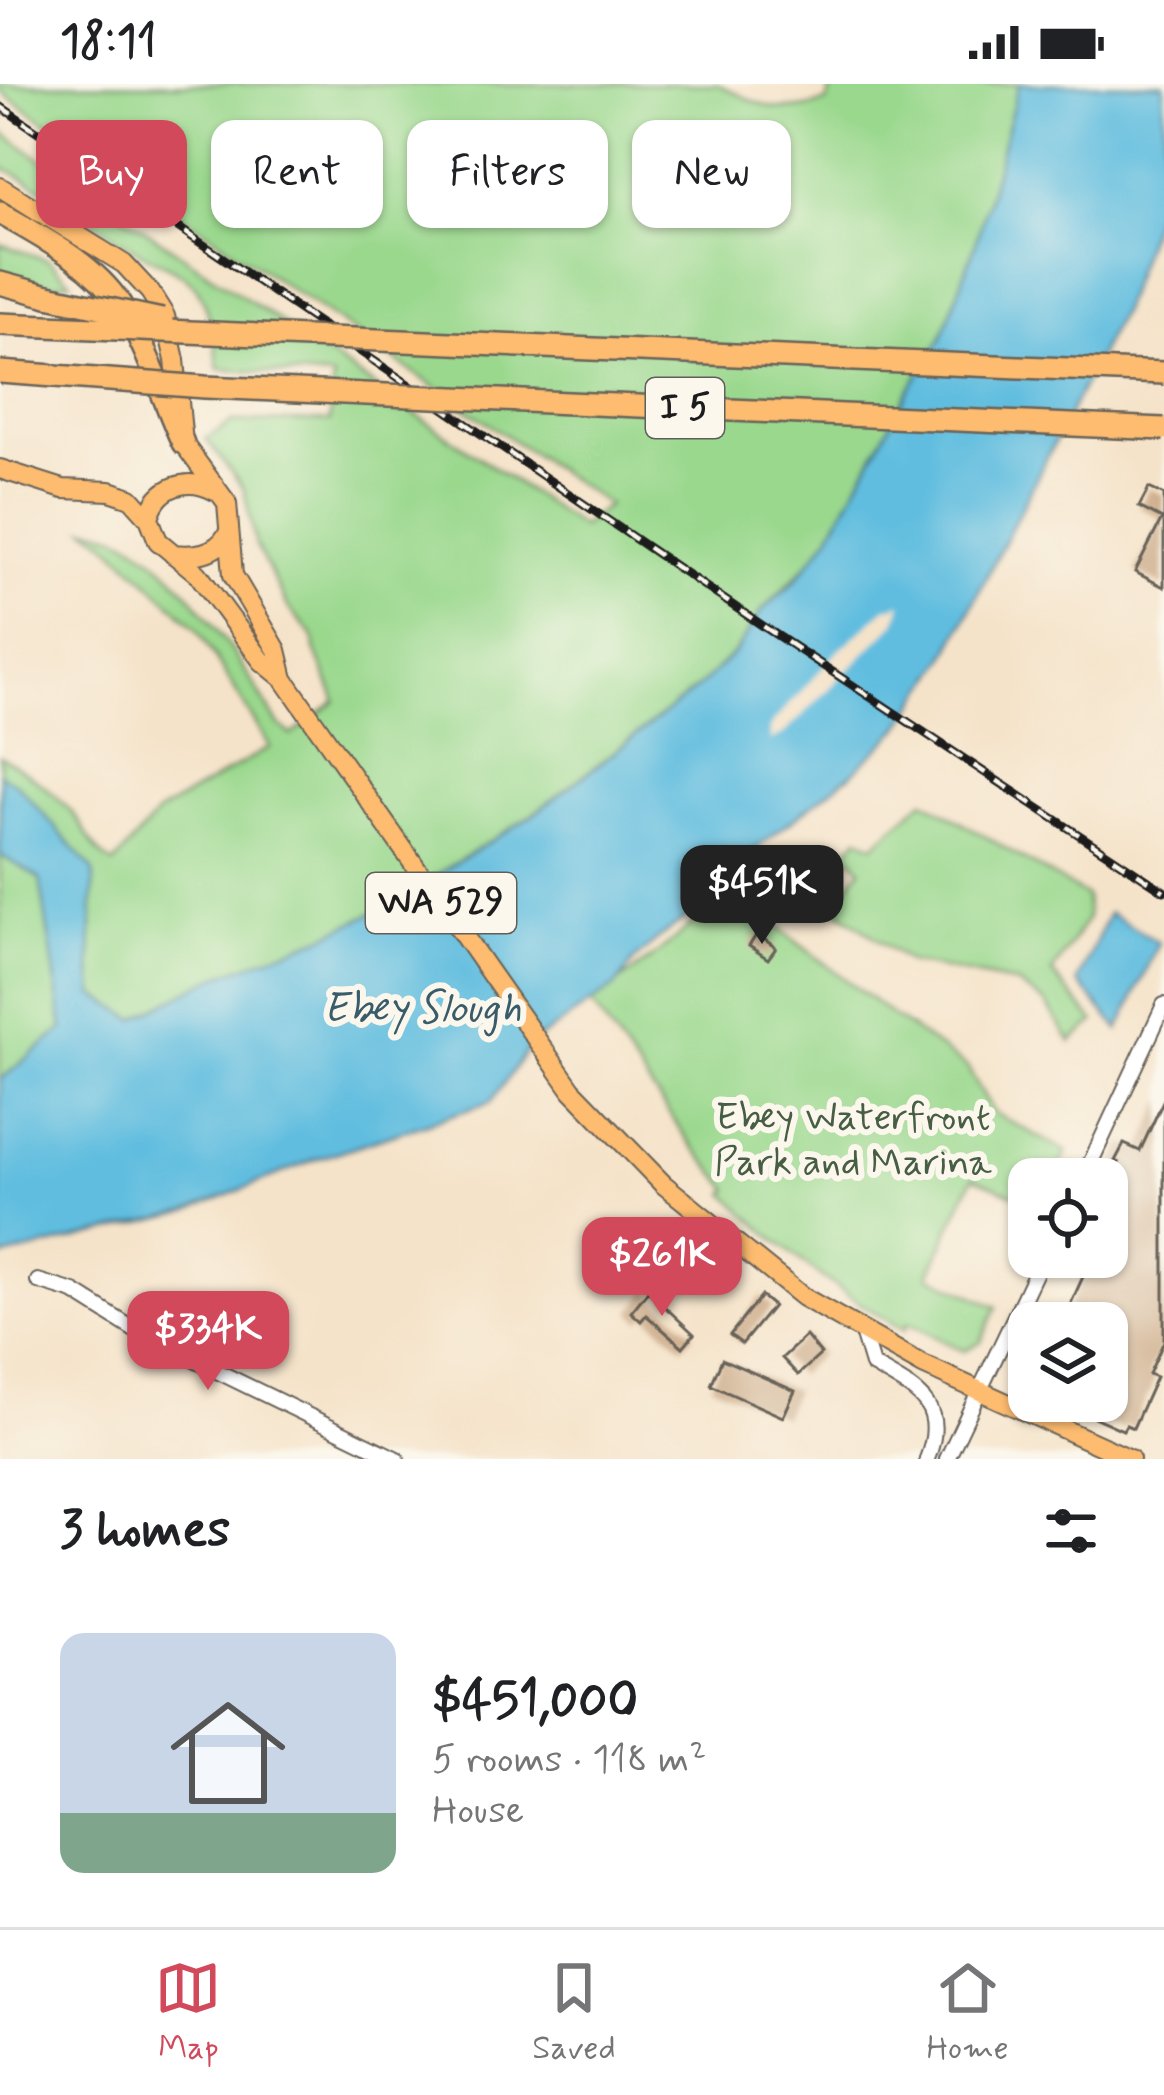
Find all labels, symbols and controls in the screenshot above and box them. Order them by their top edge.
text: 18:11 [60,13,156,72]
chip: Buy [36,120,187,228]
chip: Rent [211,120,383,228]
chip: Filters [407,120,608,228]
chip: New [632,120,791,228]
road number: I 5 [646,378,724,438]
pin: $451K [678,845,846,947]
text: $451K [707,858,817,909]
road number: WA 529 [366,873,516,933]
water label: Ebey Slough [323,982,521,1037]
park label: Ebey Waterfront Park and Marina [714,1093,992,1189]
map controls [1008,1158,1128,1422]
button: locate [1008,1158,1128,1278]
pin: $261K [578,1217,746,1319]
text: $261K [609,1230,715,1281]
pin: $334K [124,1291,292,1393]
button: layers [1008,1302,1128,1422]
text: $334K [154,1304,262,1355]
text: 3 homes [60,1498,230,1564]
icon: filters [1038,1498,1104,1564]
text: $451,000 [432,1669,638,1735]
icon: home [156,1681,300,1825]
text: 5 rooms · 118 m² [432,1735,706,1786]
text: House [432,1786,524,1837]
tab: Map [155,1955,221,2071]
tab: Saved [532,1955,616,2071]
tab: Home [927,1955,1009,2071]

